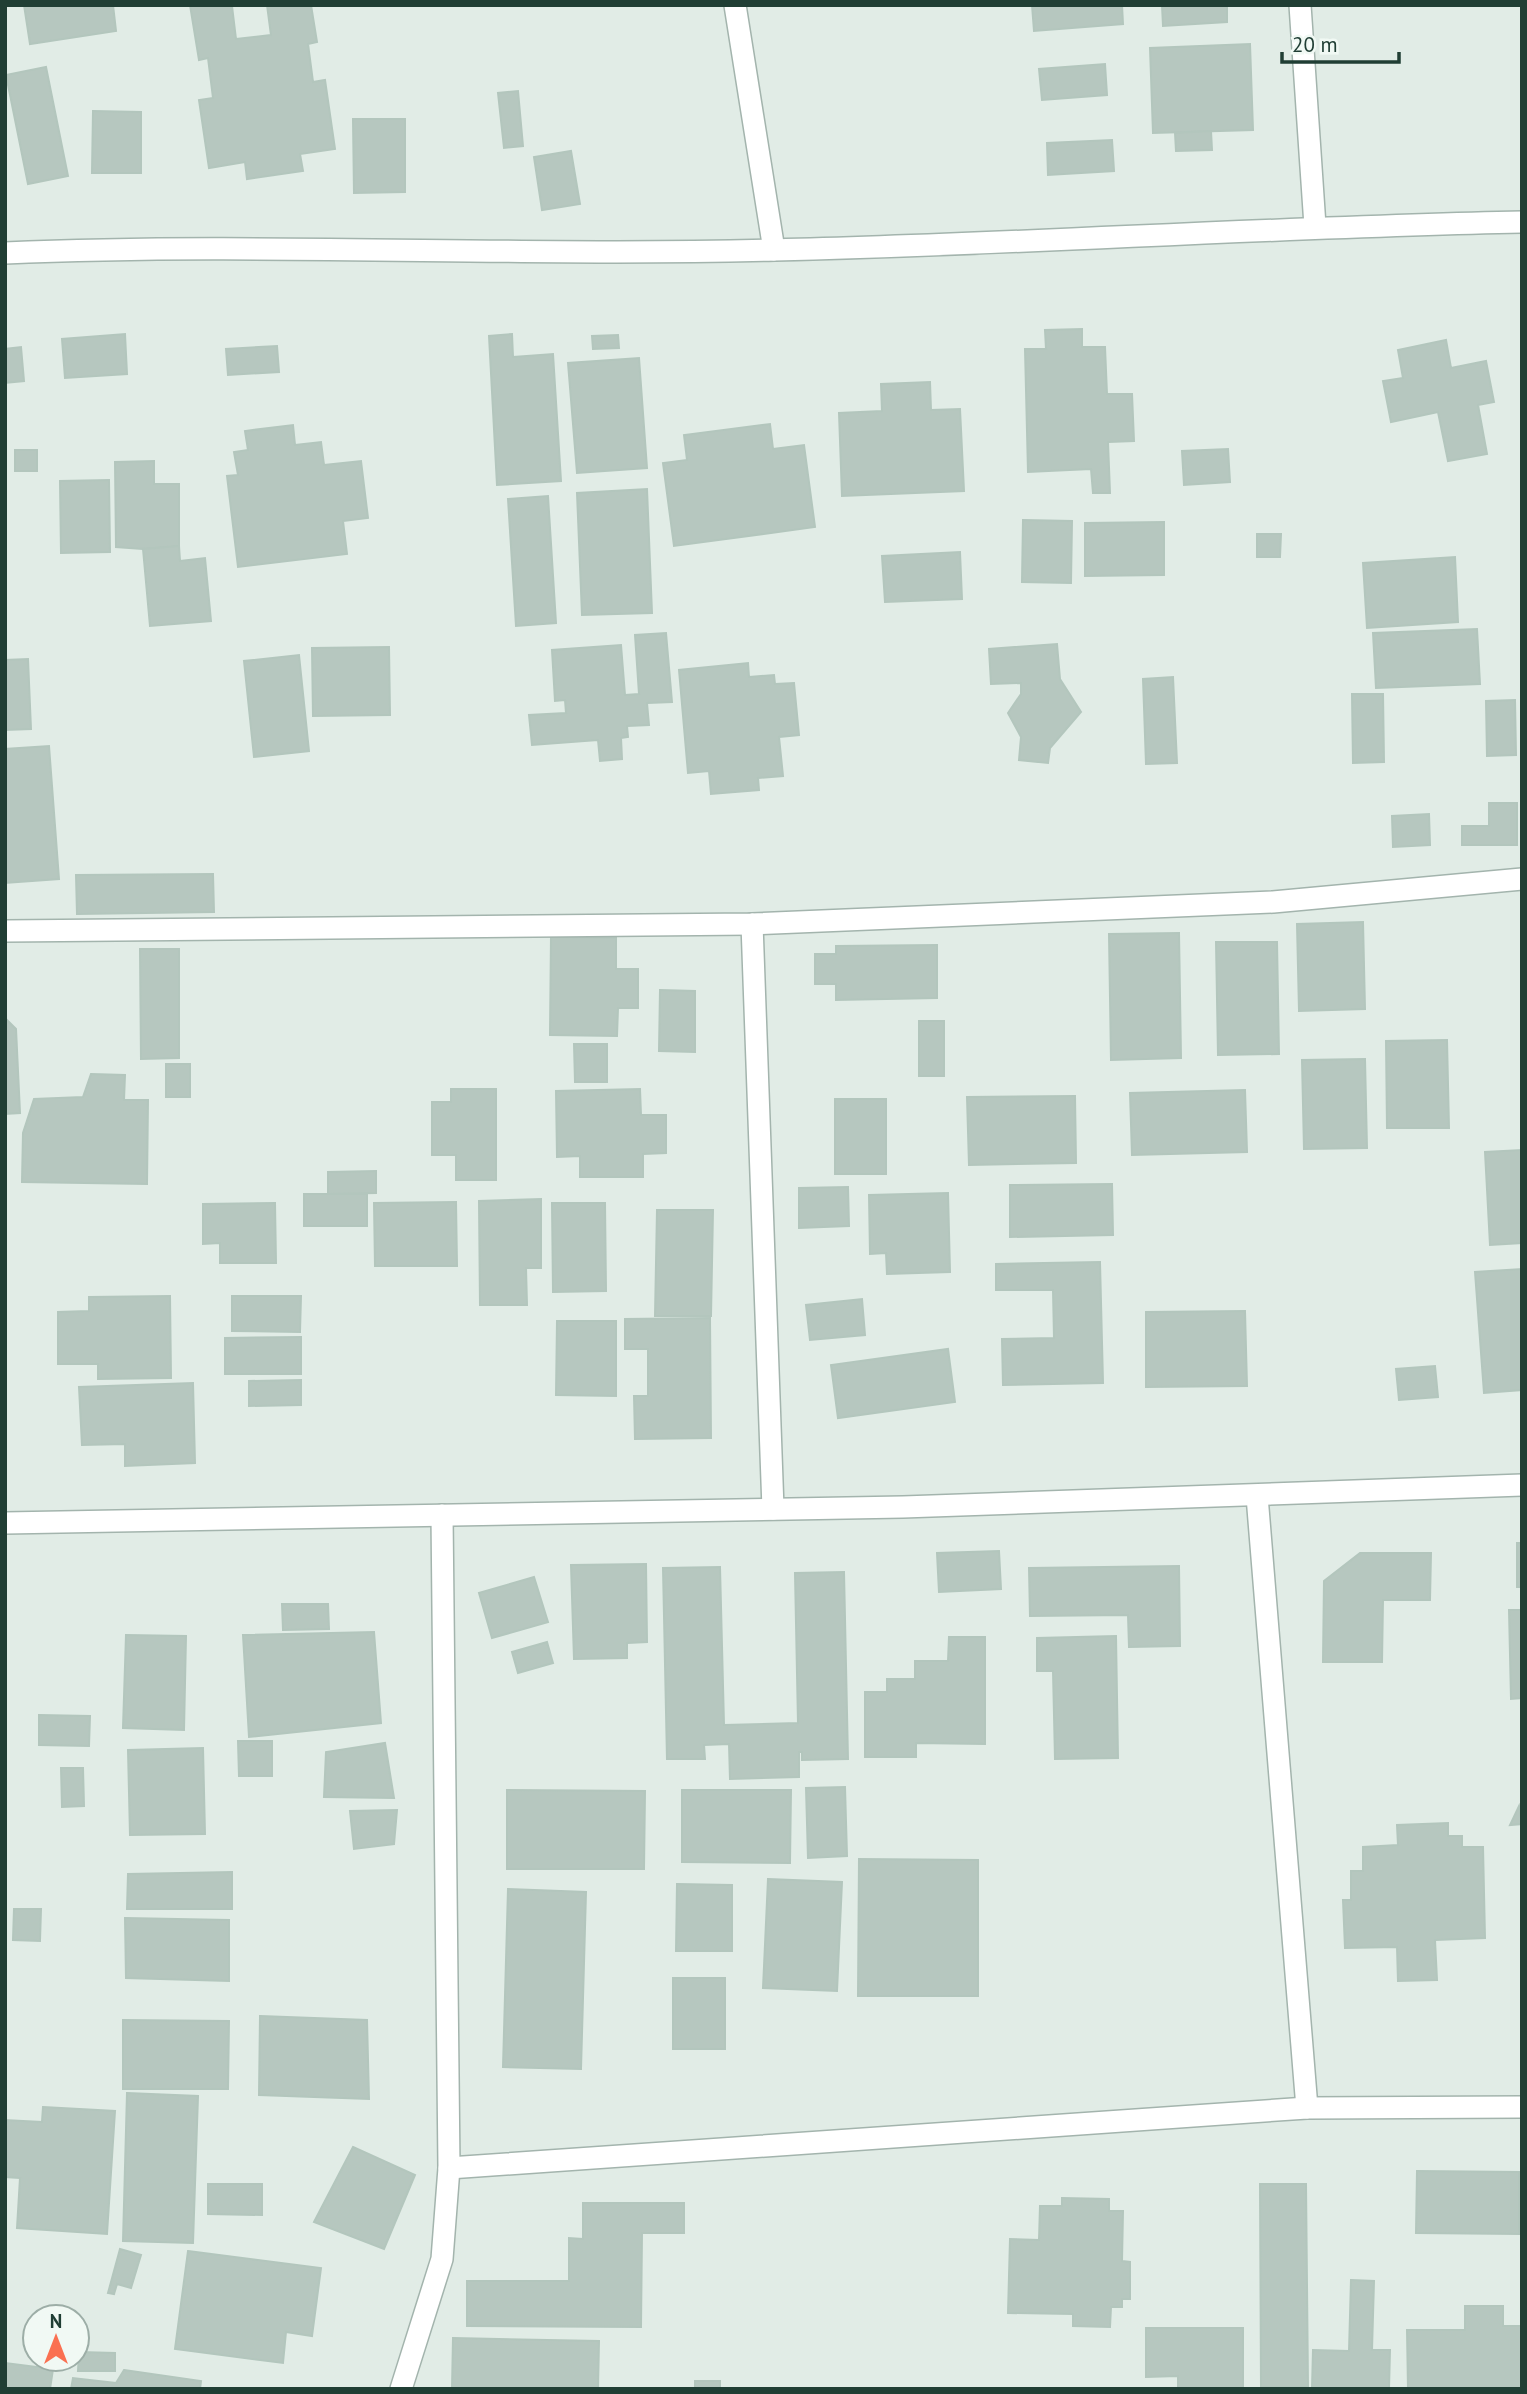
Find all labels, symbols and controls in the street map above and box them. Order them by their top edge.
scale bar [1282,21,1399,65]
text: 20 m [1292,31,1338,58]
north arrow [21,2303,91,2373]
text: N [50,2309,62,2333]

